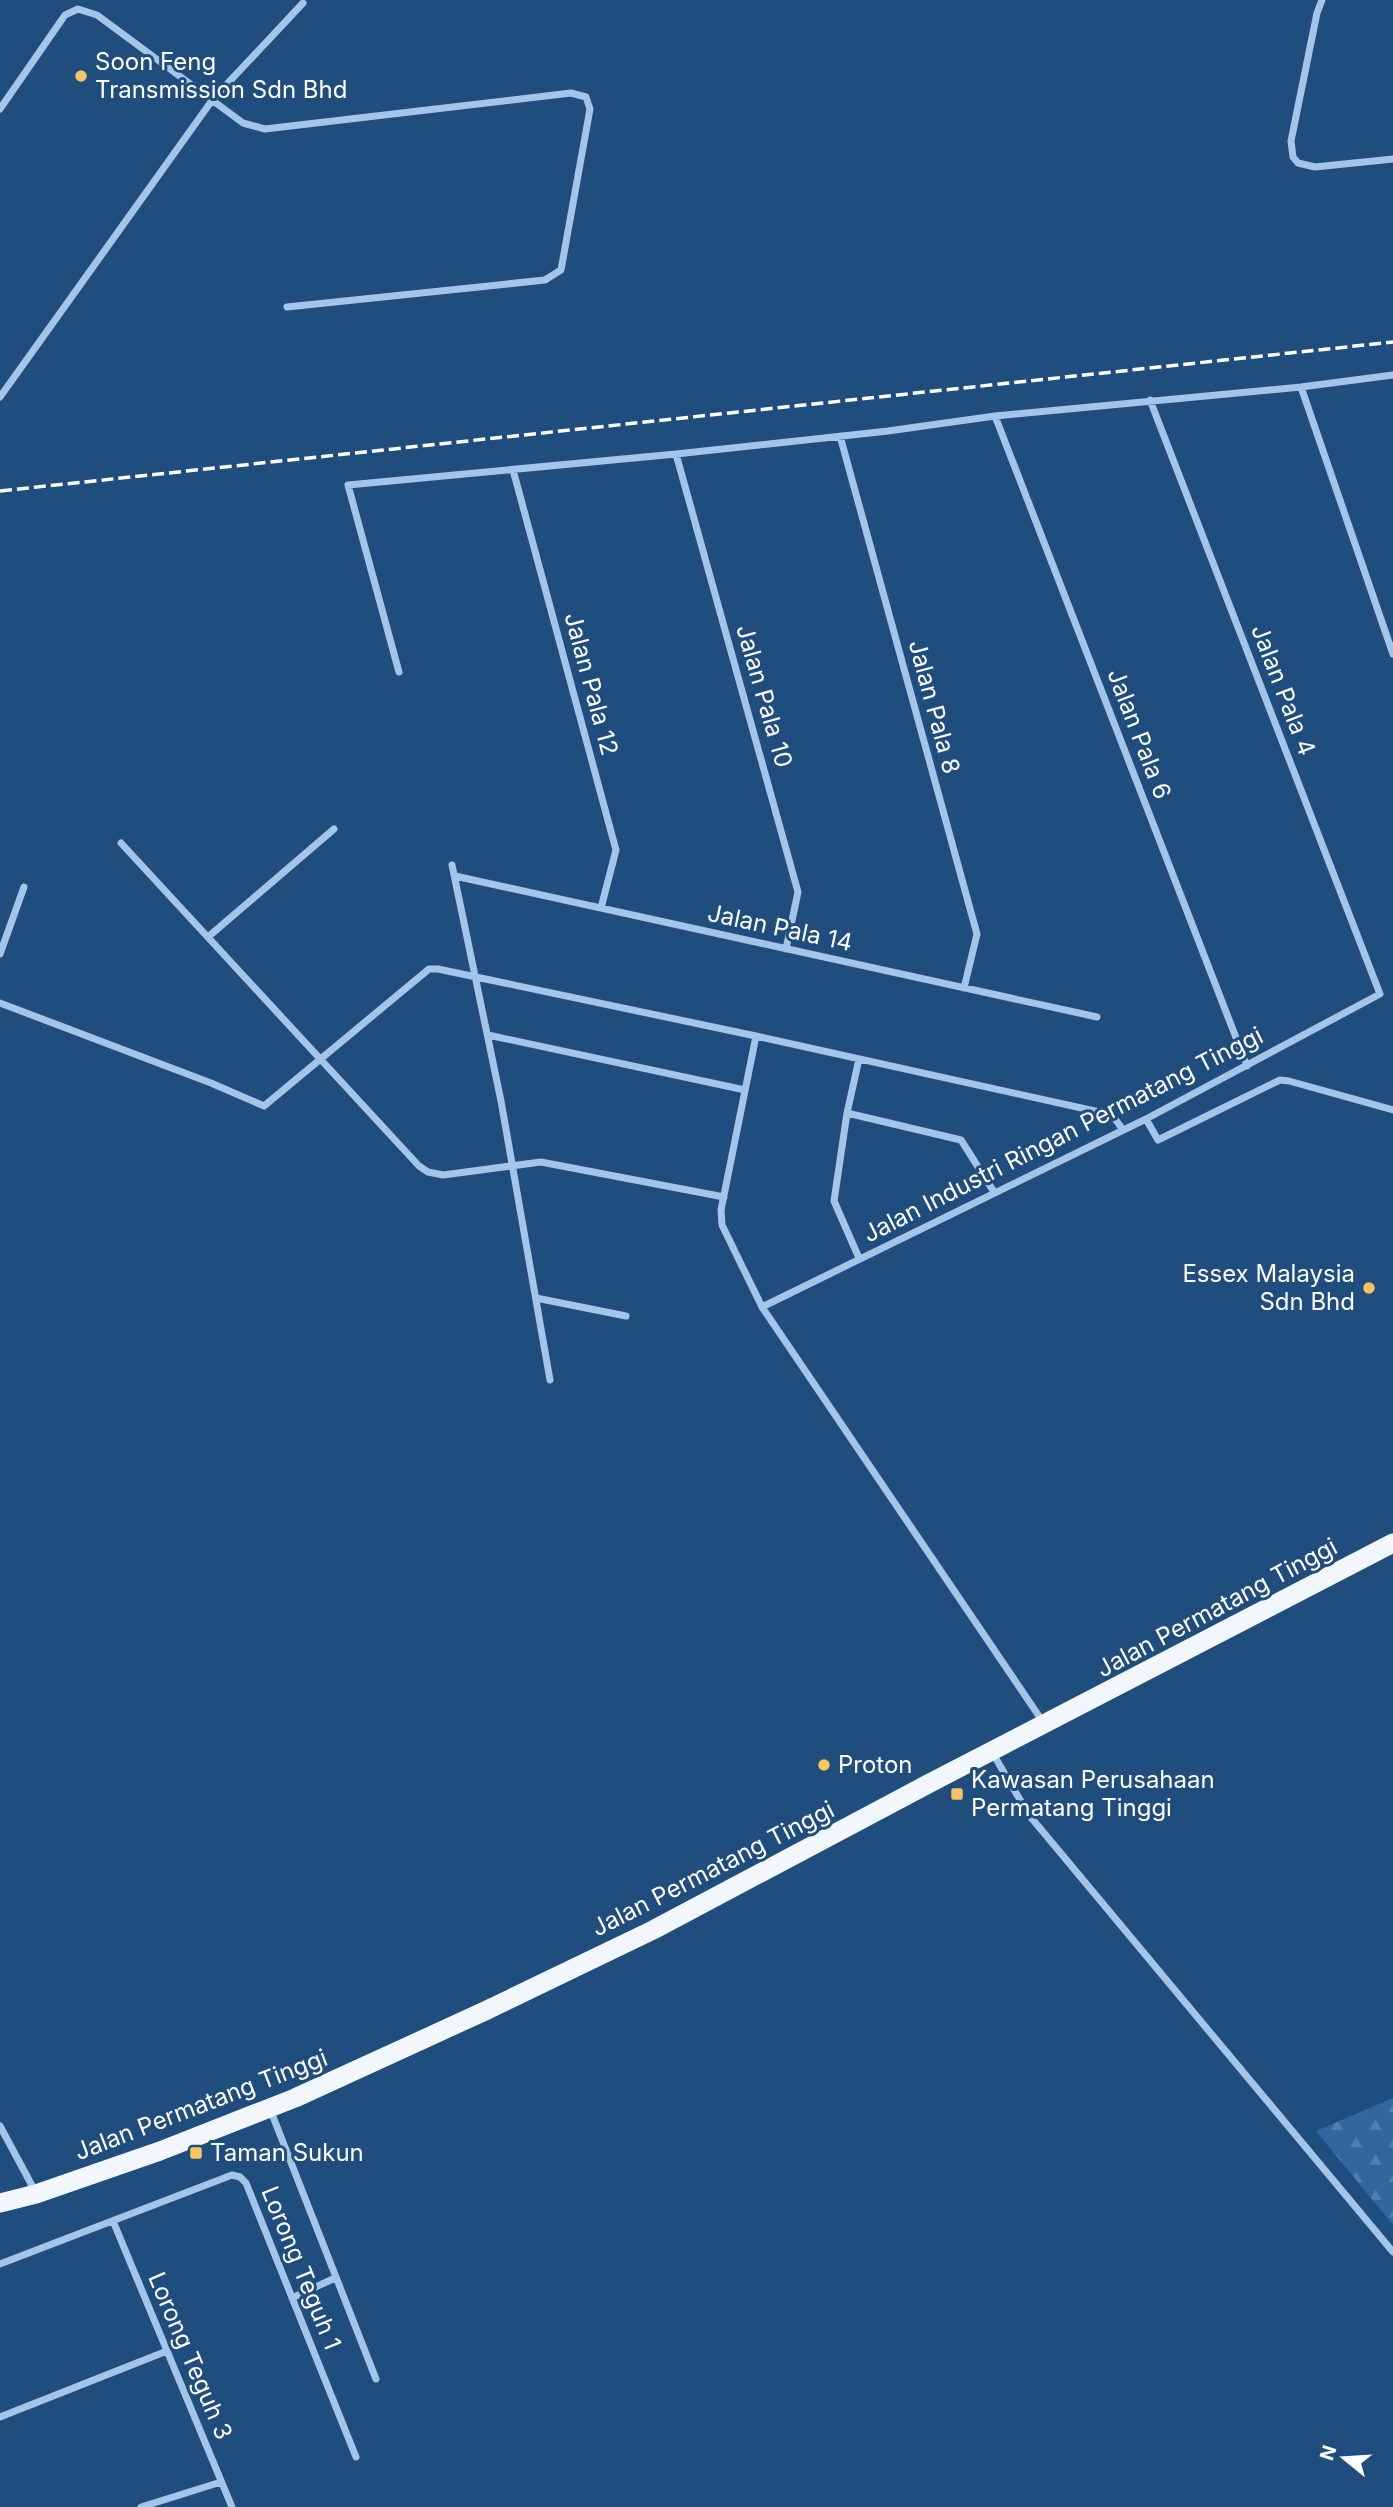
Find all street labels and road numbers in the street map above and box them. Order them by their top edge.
street label: Jalan Pala 12 [559,609,624,758]
street label: Jalan Pala 4 [1245,620,1322,759]
street label: Jalan Pala 10 [730,621,799,771]
street label: Jalan Pala 8 [903,637,966,777]
street label: Jalan Pala 6 [1101,665,1178,803]
street label: Jalan Pala 14 [705,898,855,957]
street label: Jalan Industri Ringan Permatang Tinggi [858,1021,1268,1248]
street label: Jalan Permatang Tinggi [1091,1532,1342,1683]
street label: Jalan Permatang Tinggi [587,1795,839,1942]
street label: Jalan Permatang Tinggi [70,2043,331,2166]
street label: Lorong Teguh 1 [255,2182,347,2354]
street label: Lorong Teguh 3 [142,2268,239,2444]

